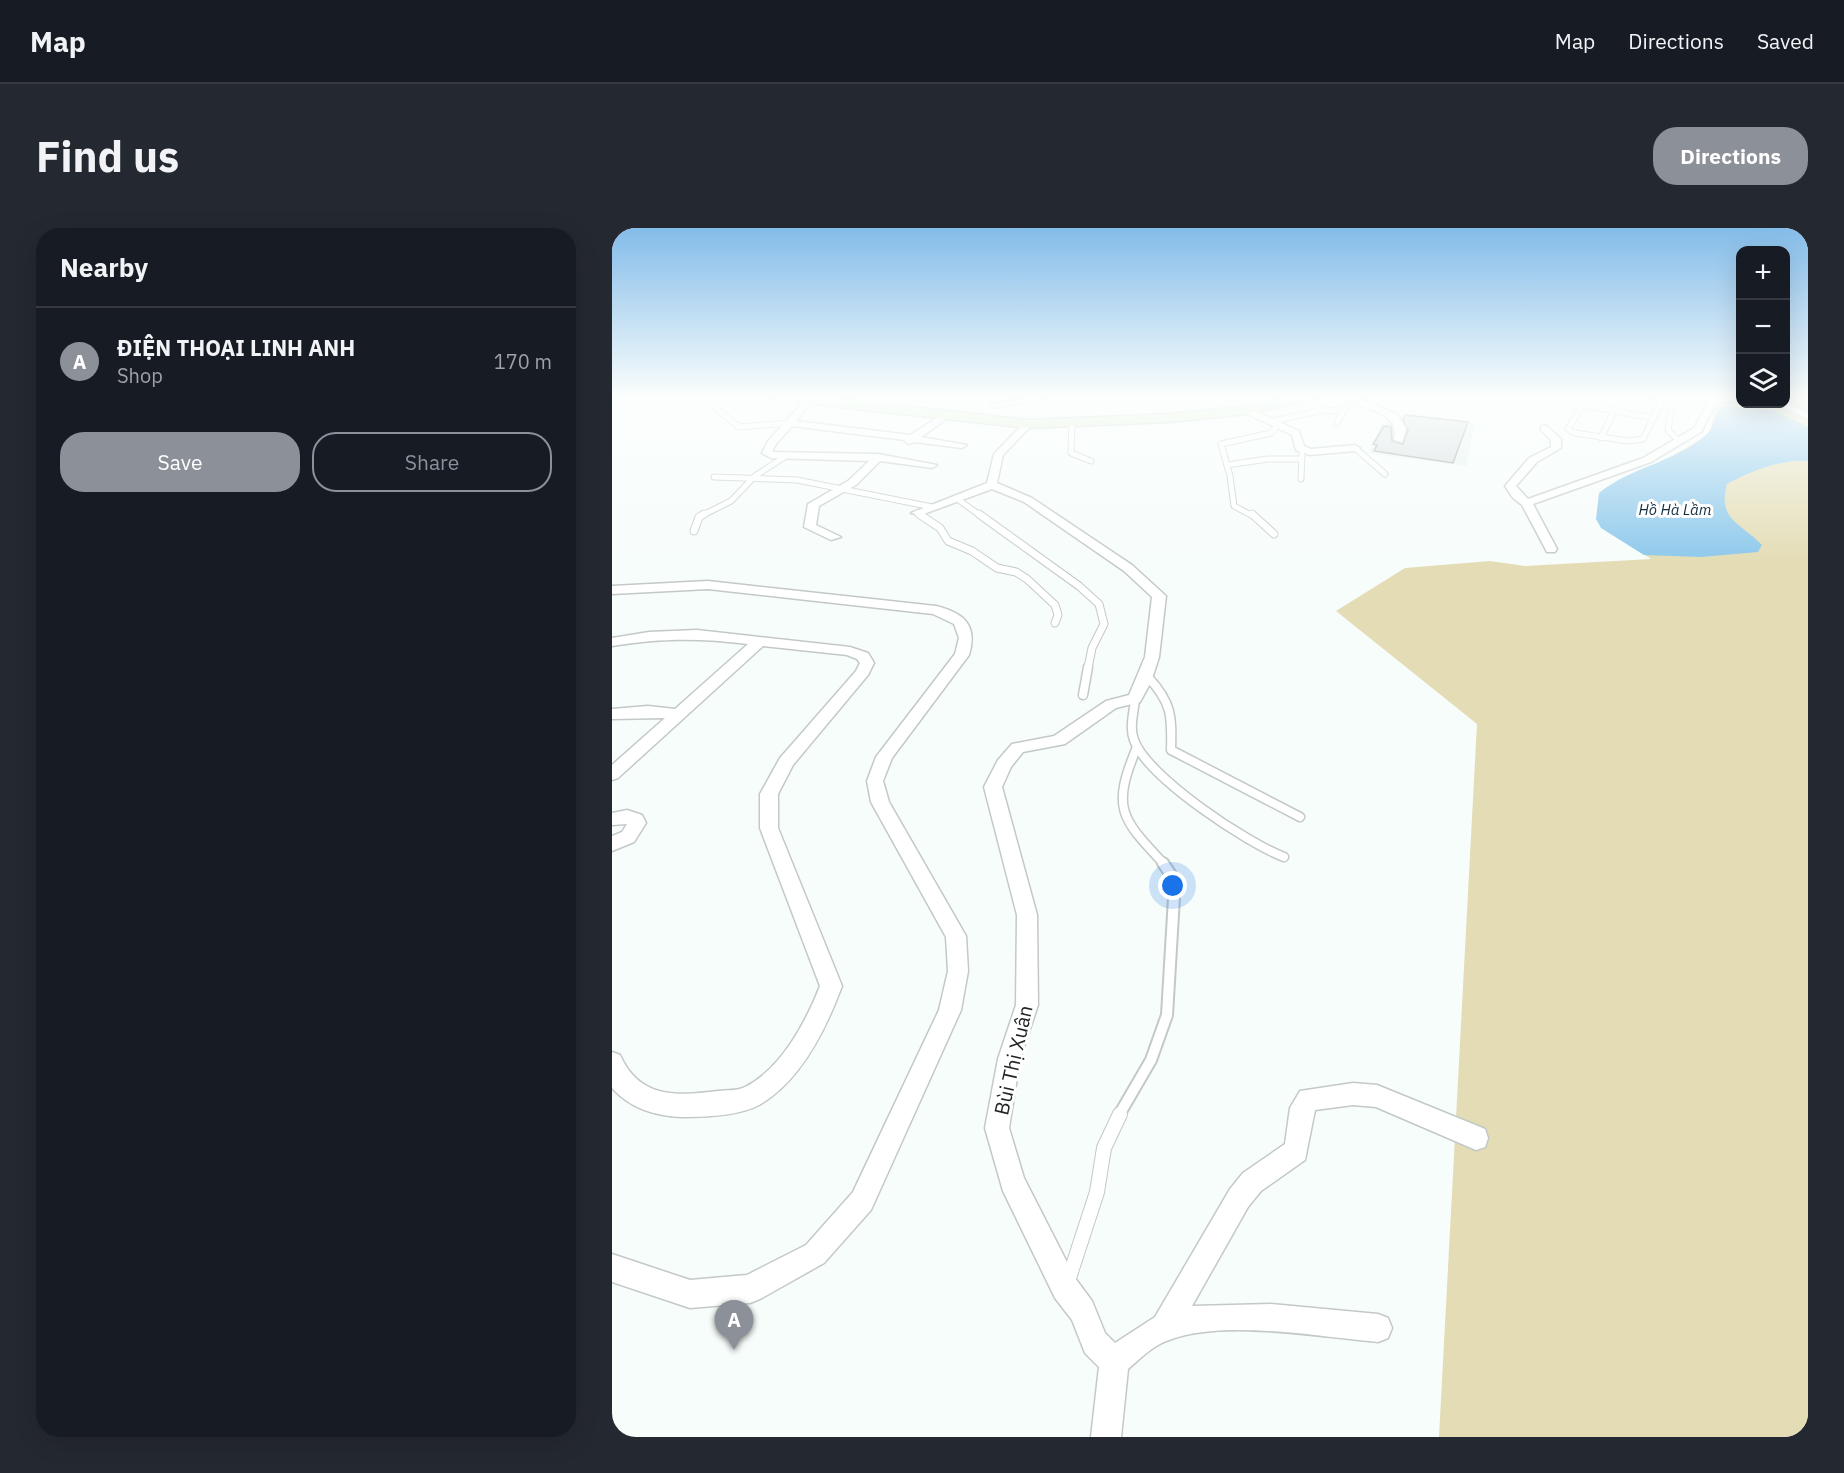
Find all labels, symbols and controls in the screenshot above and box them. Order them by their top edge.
text: Map [30,23,86,60]
text: Map [1555,27,1595,55]
text: Directions [1628,27,1724,55]
text: Saved [1757,27,1814,55]
button: Directions [1653,127,1808,185]
text: Find us [36,129,179,184]
map controls [1736,246,1790,408]
button: + [1736,246,1790,300]
text: Nearby [60,250,148,284]
button: − [1736,300,1790,354]
text: ĐIỆN THOẠI LINH ANH [117,333,355,362]
text: A [73,348,86,375]
text: 170 m [494,348,552,375]
button: layers [1736,354,1790,408]
text: Shop [117,362,163,389]
button: Save [60,432,300,492]
button: Share [312,432,552,492]
water label: Hồ Hà Lầm [1638,500,1712,519]
your location [1158,871,1187,900]
street label: Bùi Thị Xuân [987,1002,1039,1118]
pin: A [714,1300,754,1350]

